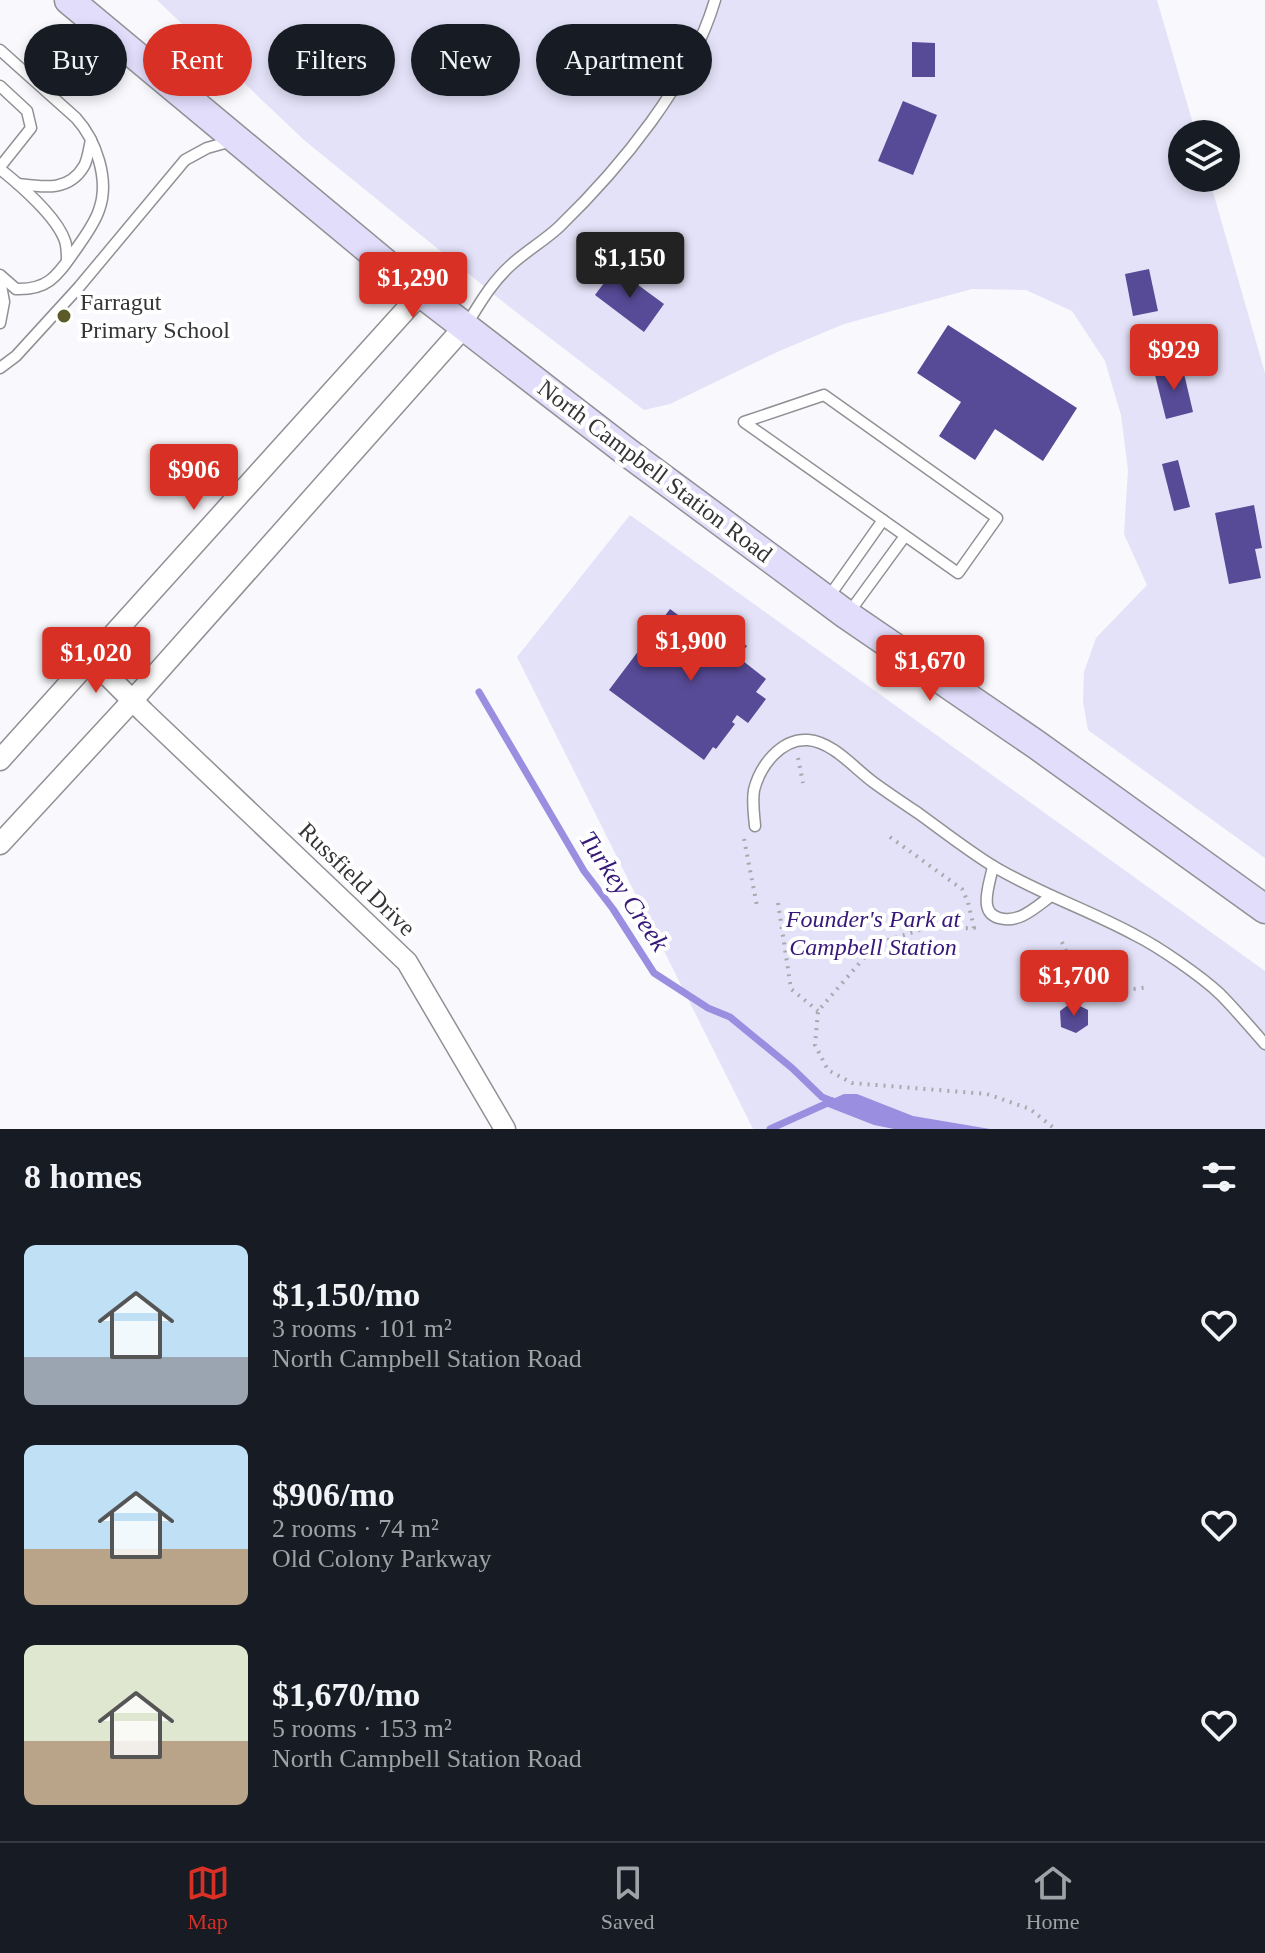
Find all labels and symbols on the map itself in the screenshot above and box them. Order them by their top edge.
pin: $1,150 [565,232,695,300]
pin: $1,290 [348,252,478,320]
place label: Farragut Primary School [80,289,230,343]
marker: Farragut Primary School [55,307,73,325]
pin: $929 [1127,324,1221,392]
street label: North Campbell Station Road [533,375,777,567]
pin: $906 [147,444,241,512]
pin: $1,900 [626,615,756,683]
pin: $1,020 [31,627,161,695]
pin: $1,670 [865,635,995,703]
street label: Russfield Drive [294,817,420,941]
water label: Turkey Creek [573,826,675,957]
park label: Founder's Park at Campbell Station [785,906,962,960]
pin: $1,700 [1009,950,1139,1018]

